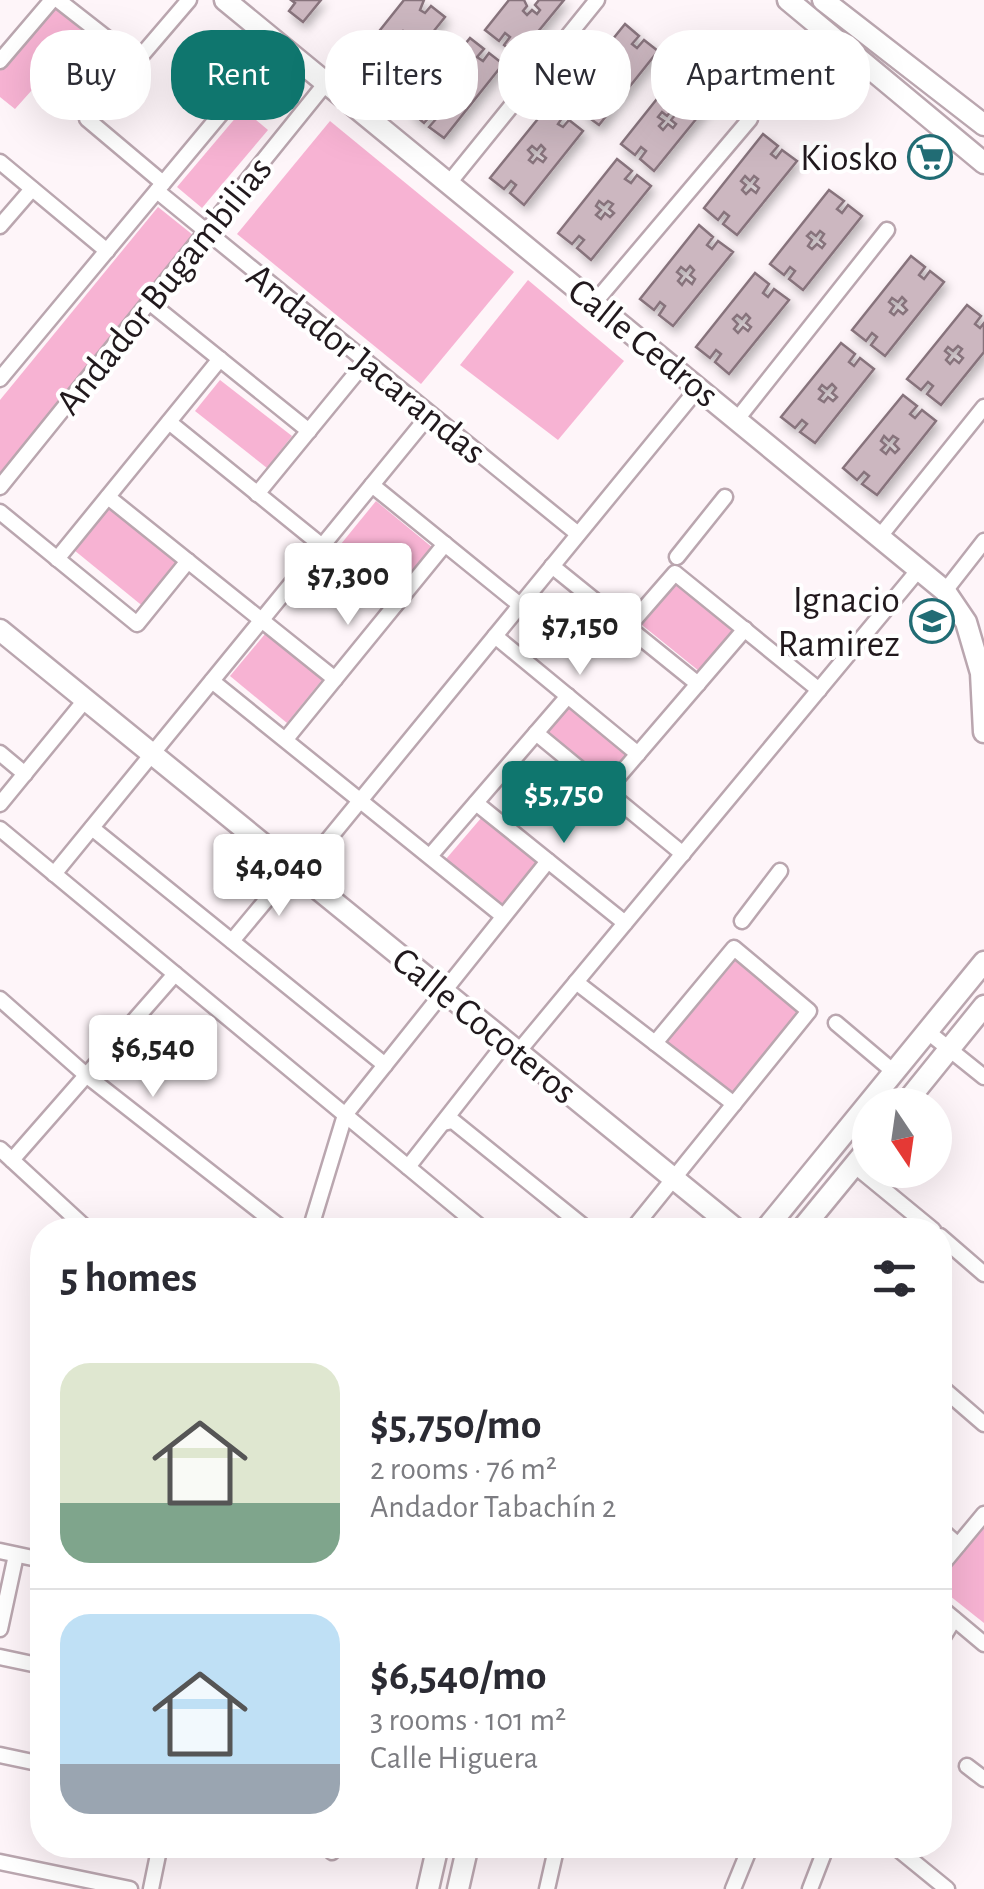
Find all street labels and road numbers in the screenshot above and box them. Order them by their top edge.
street label: Andador Bugambilias [49,150,280,422]
street label: Andador Jacarandas [239,257,492,472]
street label: Calle Cedros [560,272,725,415]
street label: Calle Cocoteros [384,941,583,1112]

